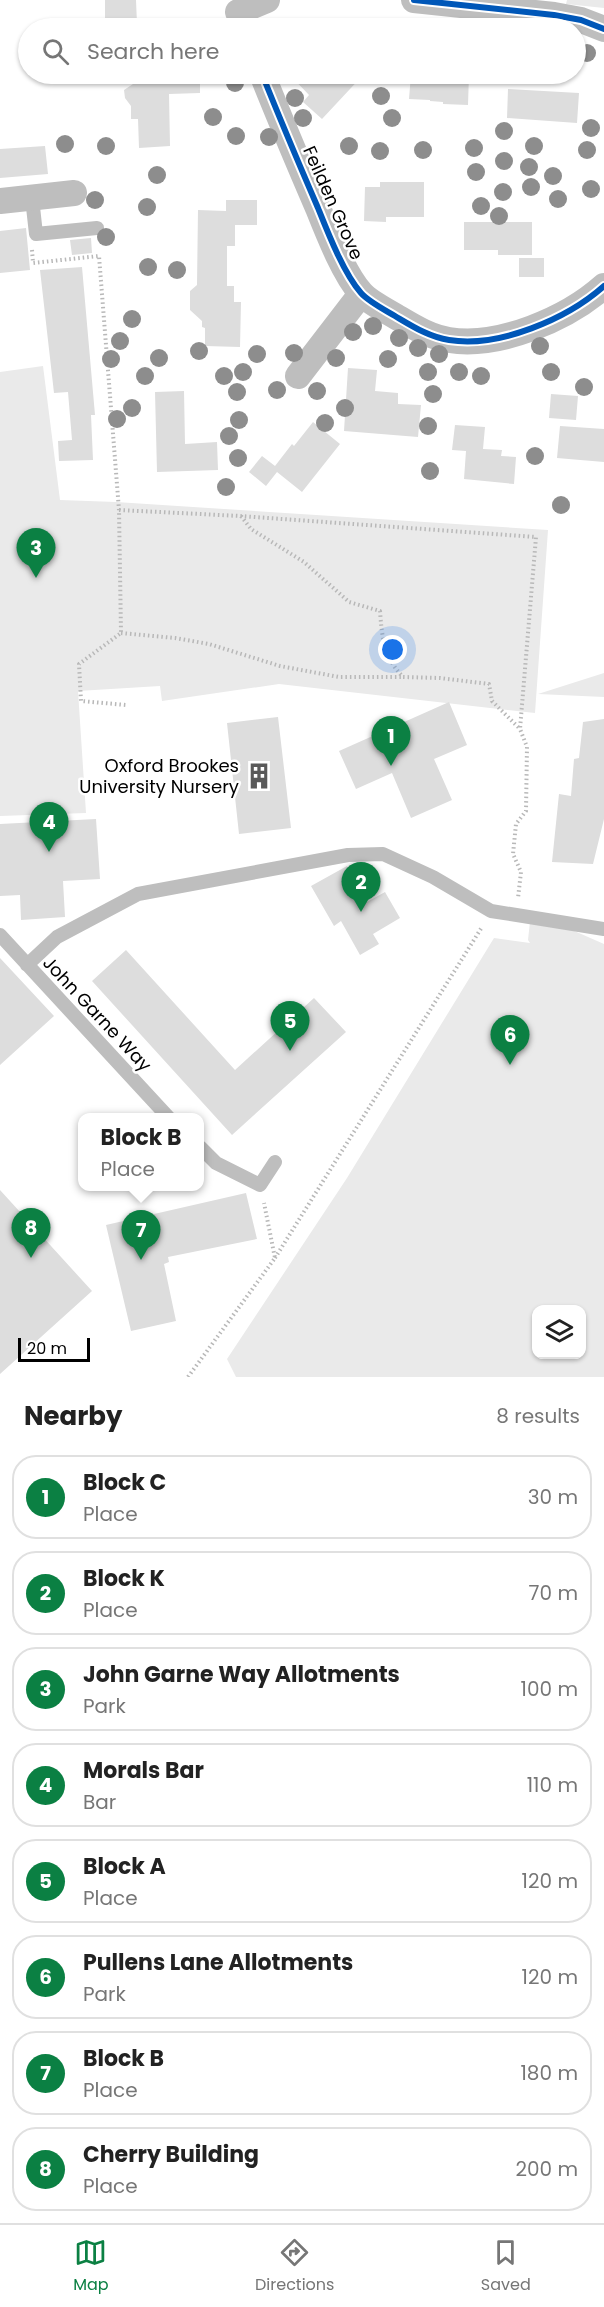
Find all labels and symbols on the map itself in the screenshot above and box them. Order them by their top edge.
street label: Feilden Grove [297,142,370,264]
pin: 3 [16,528,56,578]
your location [378,635,407,664]
pin: 1 [372,716,410,766]
place label: Oxford Brookes University Nursery [79,753,239,799]
building icon: Oxford Brookes University Nursery [244,761,274,791]
pin: 4 [29,802,68,852]
pin: 2 [342,862,380,912]
street label: John Garne Way [37,951,157,1077]
pin: 5 [270,1002,310,1051]
pin: 6 [490,1016,530,1065]
pin: 8 [12,1208,51,1258]
pin: 7 [122,1210,160,1260]
scale bar [18,1335,90,1362]

